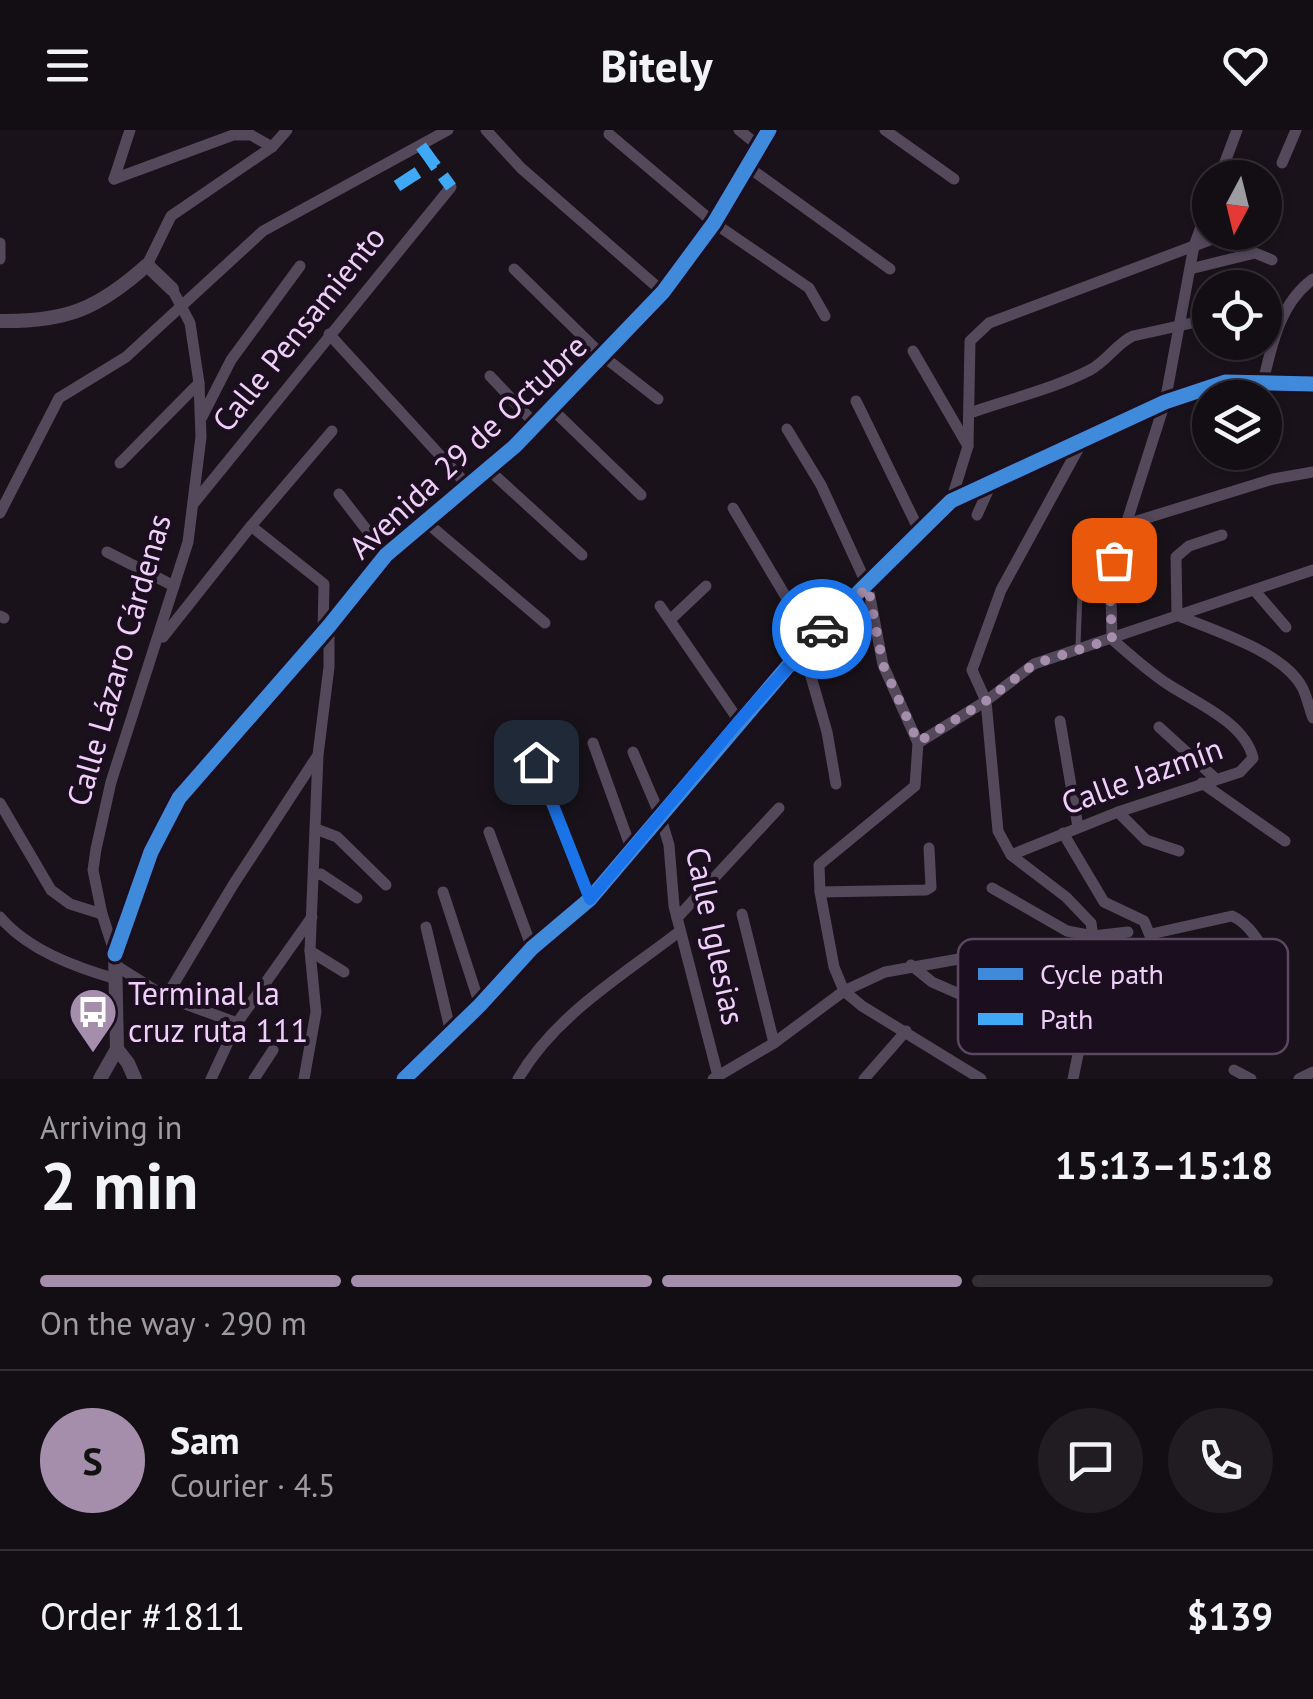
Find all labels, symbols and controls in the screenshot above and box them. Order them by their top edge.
text: Bitely [601,36,712,94]
icon: menu [40,38,95,93]
icon: heart [1218,38,1273,93]
north arrow [1192,160,1282,250]
map controls [1192,160,1282,470]
street label: Calle Pensamiento [202,217,394,440]
button: locate [1192,270,1282,360]
street label: Avenida 29 de Octubre [339,325,595,568]
button: layers [1192,380,1282,470]
street label: Calle Lázaro Cárdenas [56,509,180,810]
pin [1072,518,1157,603]
icon: bag [1087,533,1142,588]
courier [772,579,872,679]
icon: car [795,602,850,657]
pin [494,720,579,805]
street label: Calle Jazmín [1055,726,1228,824]
icon: home [509,735,564,790]
street label: Calle Iglesias [677,843,755,1028]
legend [958,939,1288,1054]
text: Cycle path [1040,955,1164,992]
place label: Terminal la cruz ruta 111 [128,972,308,1051]
bus stop icon: Terminal la cruz ruta 111 [67,986,119,1054]
text: Path [1040,1000,1093,1037]
text: Arriving in [40,1106,182,1148]
text: 15:13–15:18 [1055,1140,1273,1189]
text: 2 min [40,1143,199,1227]
text: On the way · 290 m [40,1302,307,1344]
button: chat [1038,1408,1143,1513]
button: phone [1168,1408,1273,1513]
text: Sam [170,1415,240,1464]
text: S [82,1436,103,1485]
text: Courier · 4.5 [170,1464,336,1506]
text: Order #1811 [40,1591,245,1640]
text: $139 [1187,1591,1273,1640]

